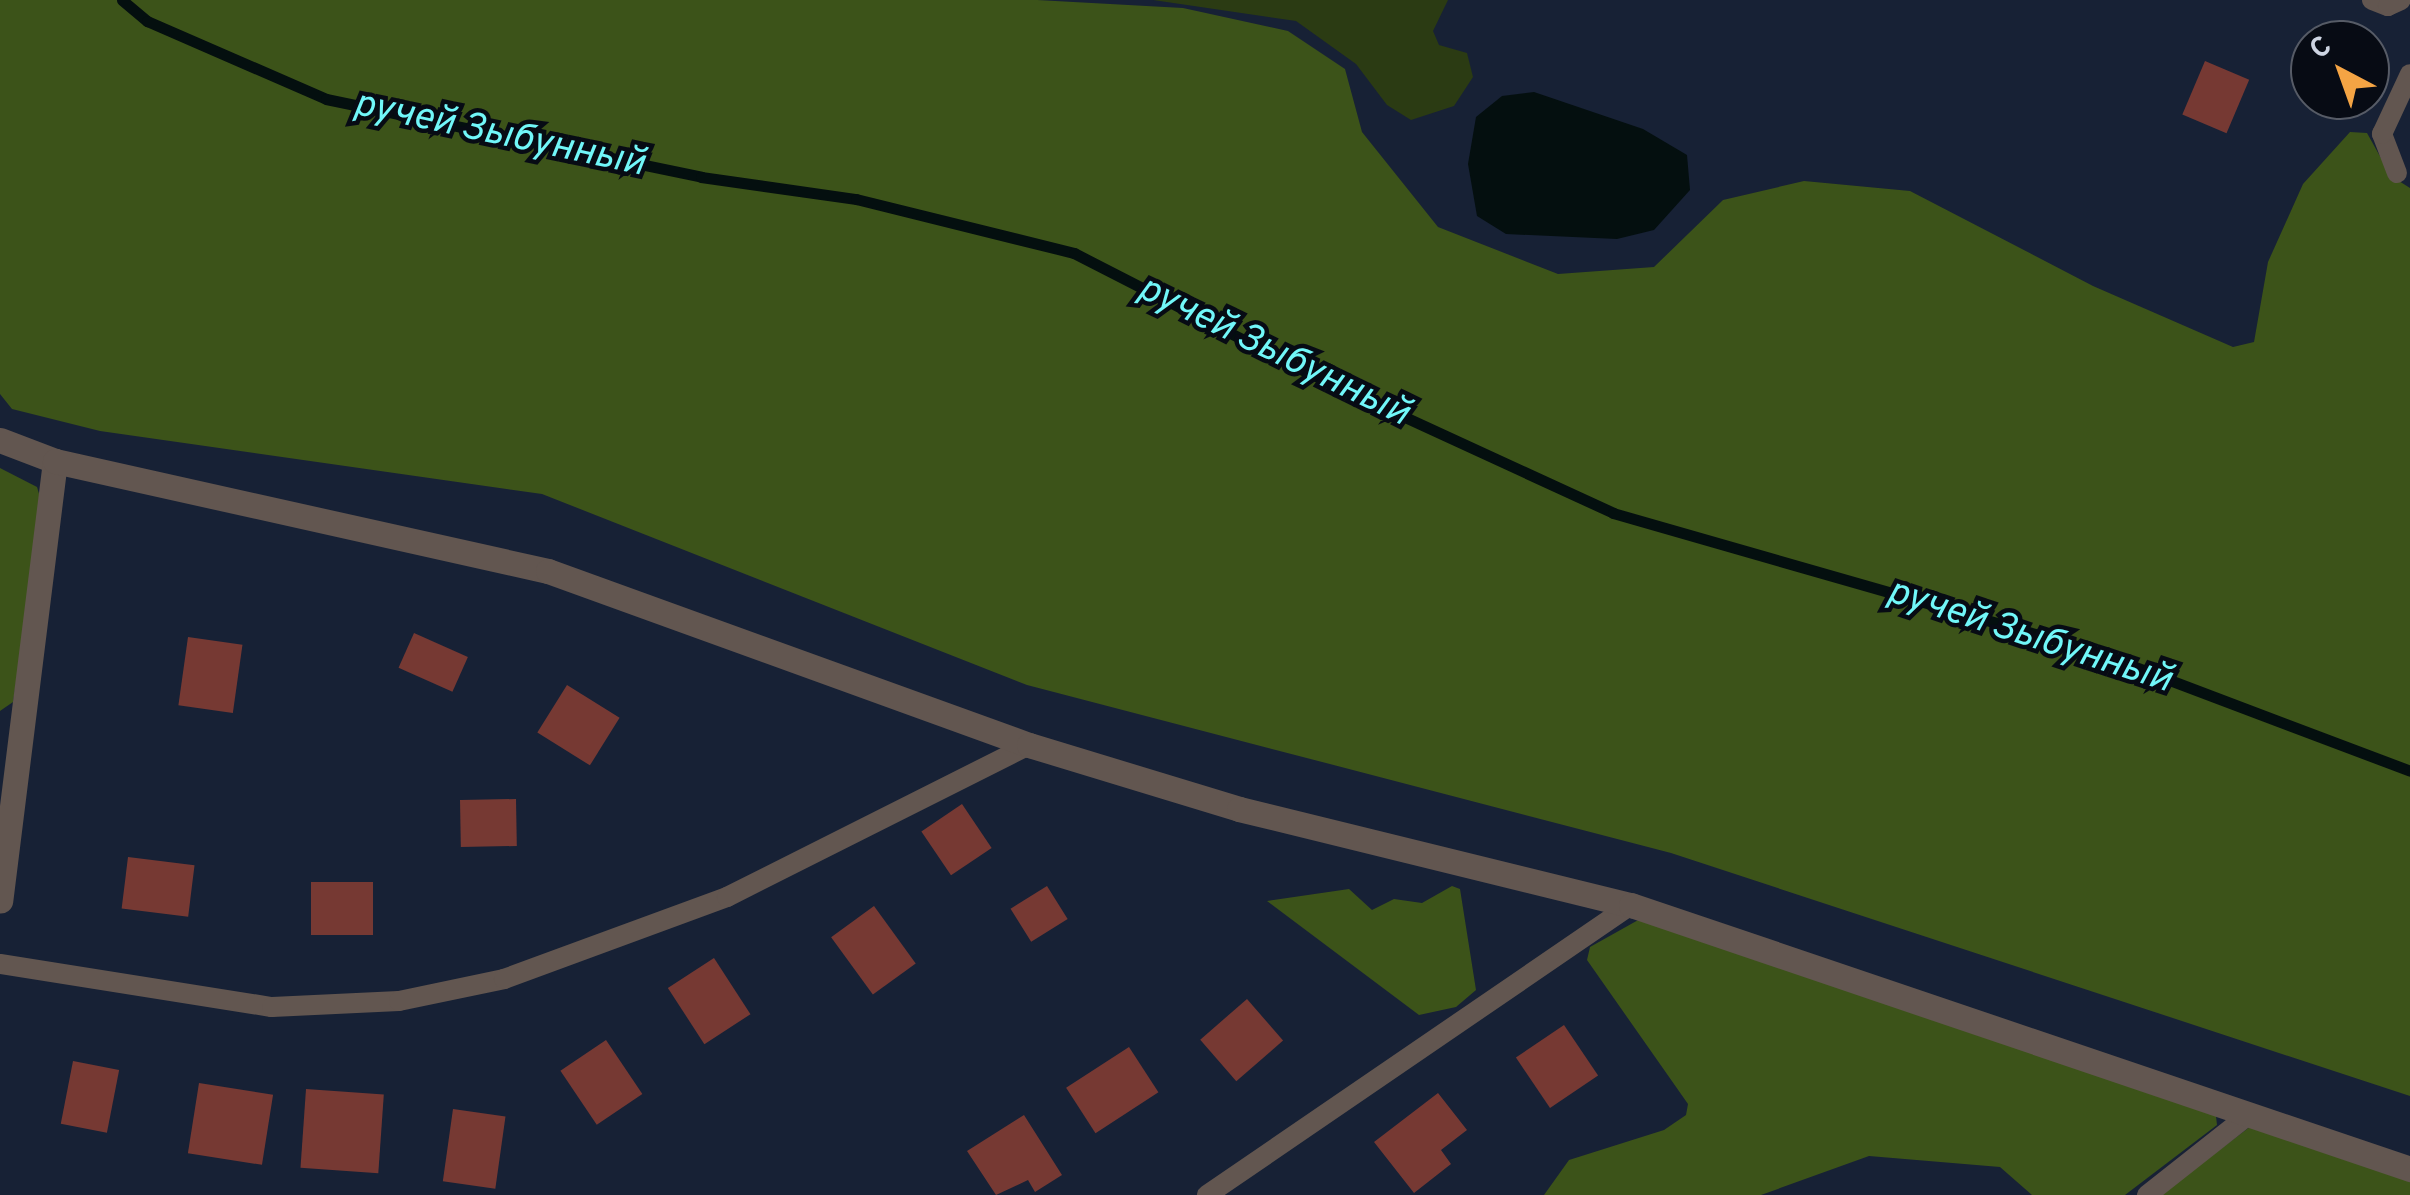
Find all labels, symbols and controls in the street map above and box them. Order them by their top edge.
north arrow [2290,20,2390,120]
text: С [2303,29,2340,68]
water label: ручей Зыбунный [349,82,649,188]
water label: ручей Зыбунный [1130,267,1416,437]
water label: ручей Зыбунный [1881,570,2177,704]

